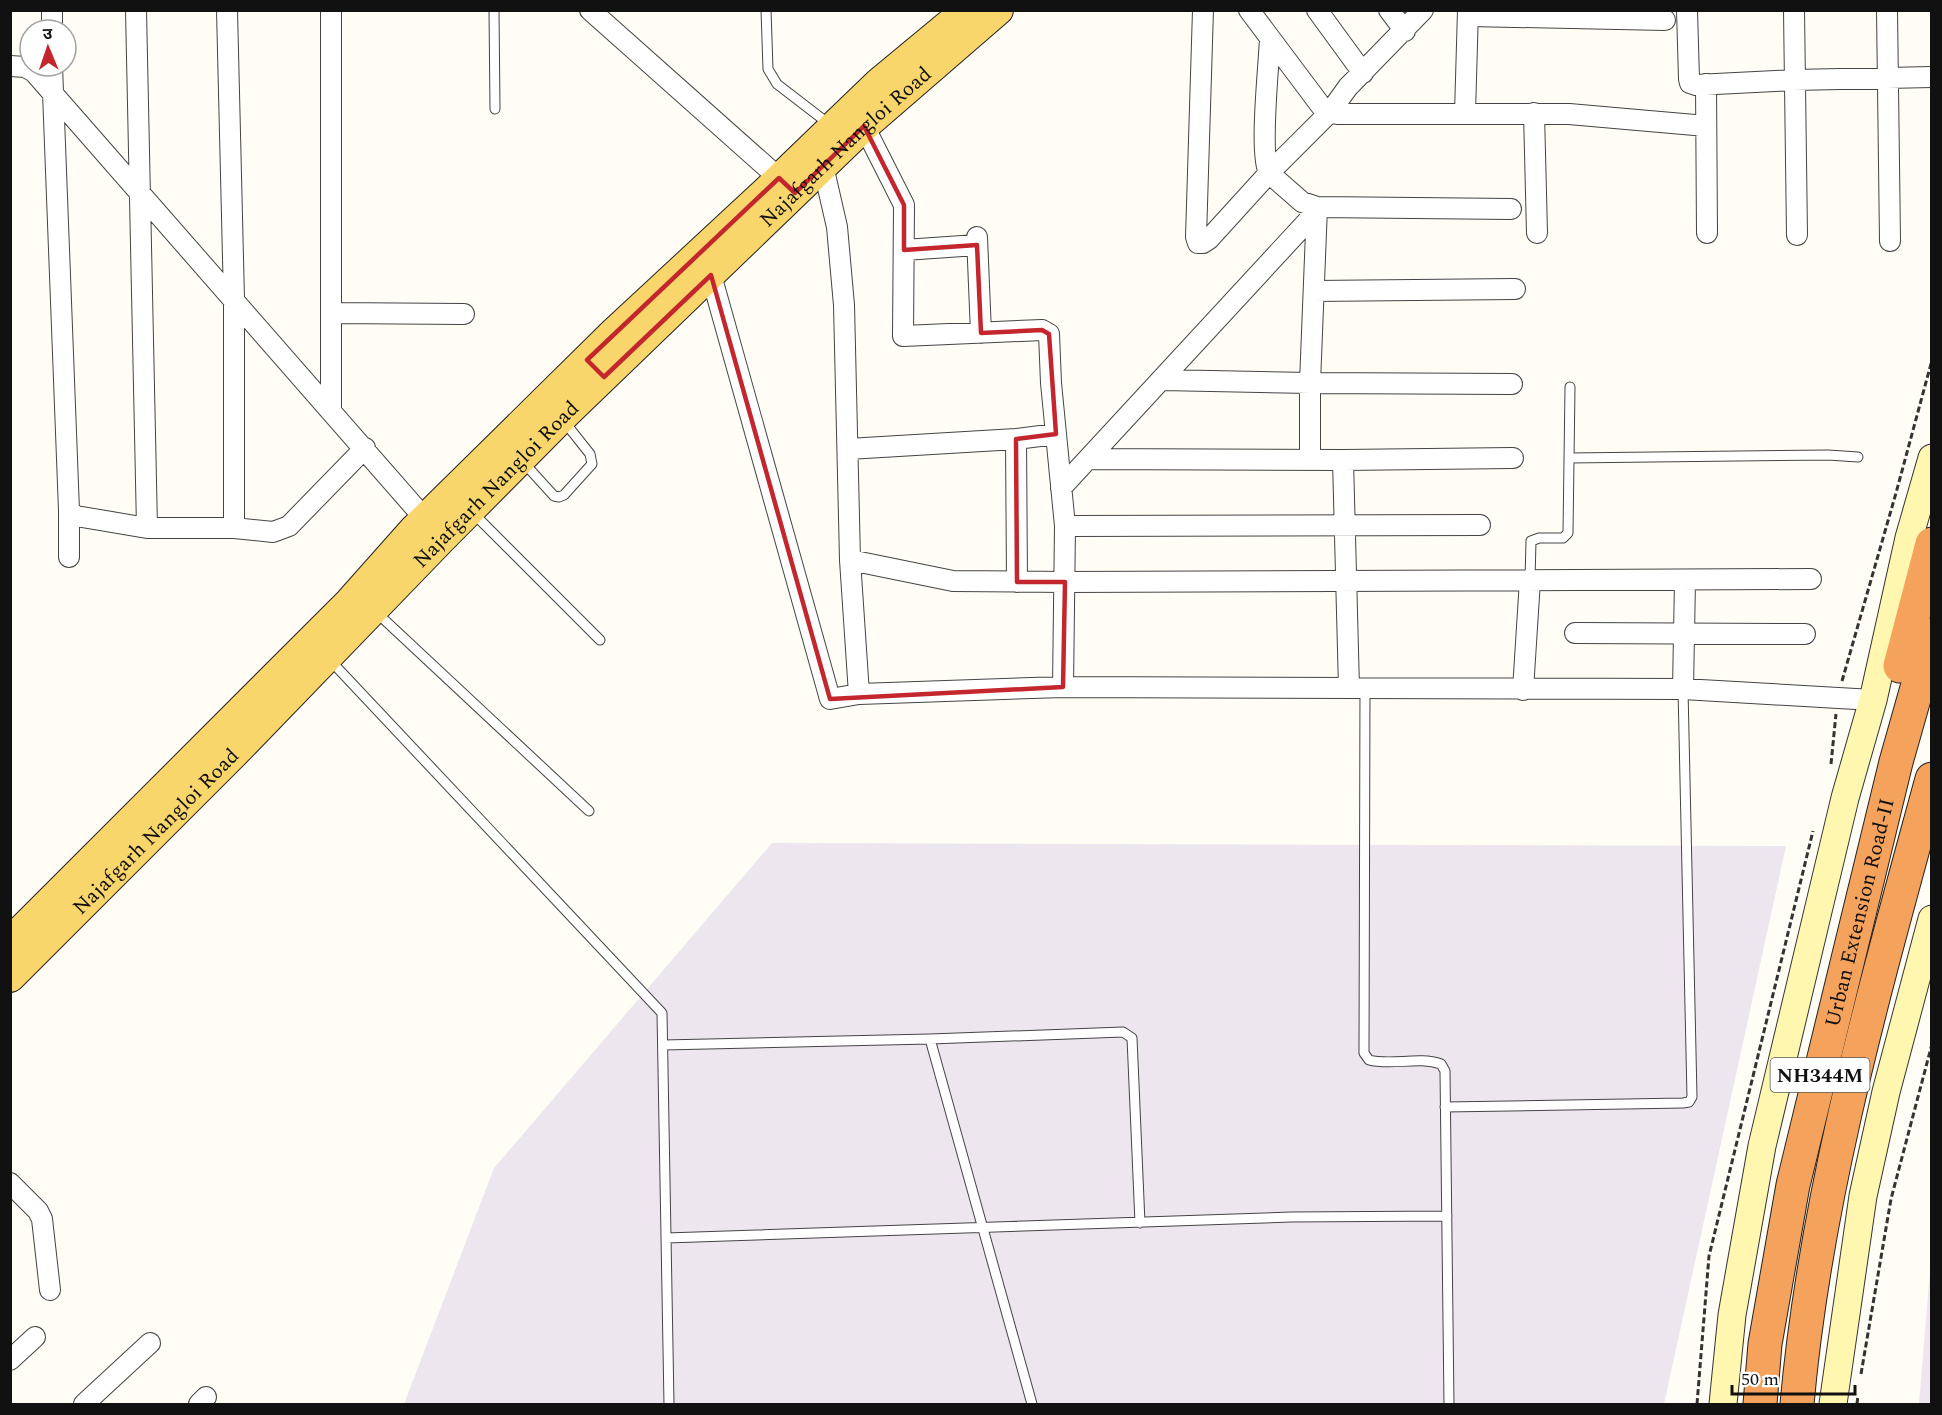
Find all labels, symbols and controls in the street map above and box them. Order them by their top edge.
north arrow [18,18,78,78]
text: उ [42,22,53,46]
street label: Najafgarh Nangloi Road [753,59,939,236]
street label: Najafgarh Nangloi Road [406,393,587,576]
street label: Najafgarh Nangloi Road [65,741,247,923]
street label: Urban Extension Road-II [1817,795,1904,1031]
road number: NH344M [1770,1058,1870,1092]
scale bar [1732,1358,1855,1396]
text: 50 m [1741,1366,1779,1393]

